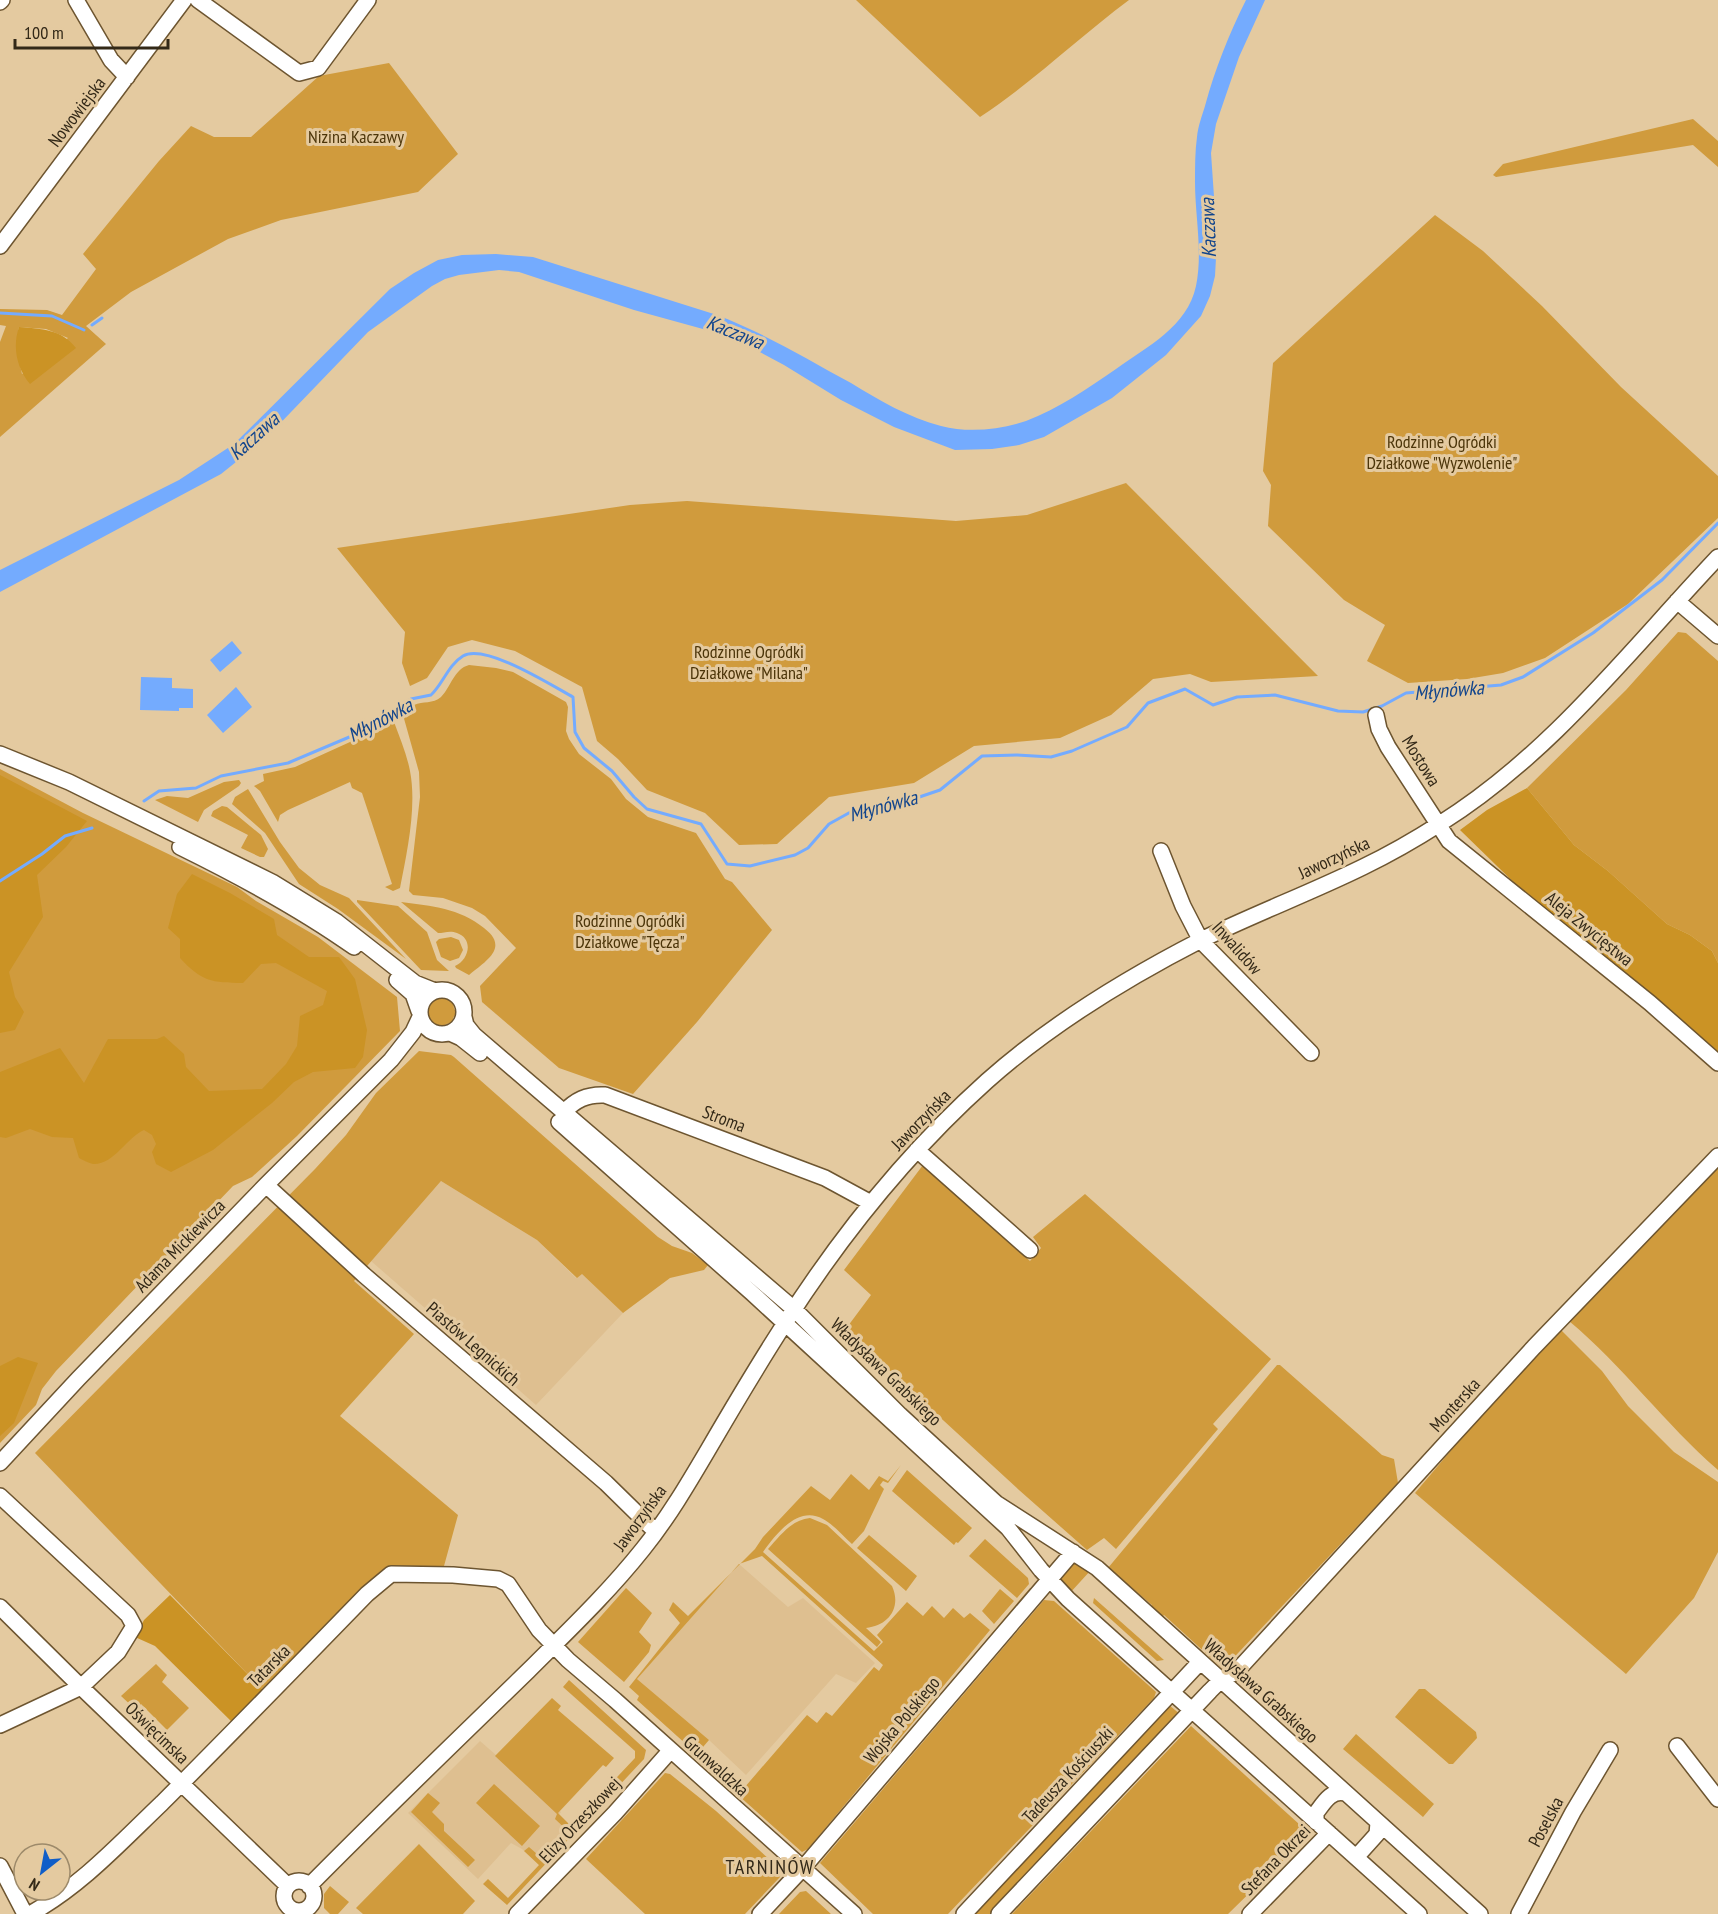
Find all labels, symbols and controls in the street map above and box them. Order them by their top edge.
scale bar [15,12,168,50]
text: 100 m [24,21,64,44]
street label: Nowowiejska [43,72,110,151]
park label: Nizina Kaczawy [308,125,404,148]
water label: Kaczawa [1194,197,1222,258]
water label: Kaczawa [703,309,768,356]
water label: Kaczawa [223,406,285,466]
park label: Rodzinne Ogródki Działkowe "Wyzwolenie" [1367,430,1517,474]
park label: Rodzinne Ogródki Działkowe "Milana" [690,640,808,684]
water label: Młynówka [1413,674,1486,706]
water label: Młynówka [343,692,418,748]
street label: Mostowa [1397,731,1446,790]
water label: Młynówka [846,784,921,828]
street label: Jaworzyńska [1294,831,1373,884]
street label: Aleja Zwycięstwa [1541,886,1638,971]
park label: Rodzinne Ogródki Działkowe "Tęcza" [575,909,685,953]
street label: Inwalidów [1207,916,1268,979]
street label: Jaworzyńska [885,1084,955,1156]
street label: Stroma [699,1100,749,1137]
street label: Adama Mickiewicza [129,1194,230,1297]
street label: Piastów Legnickich [422,1297,525,1391]
street label: Władysława Grabskiego [826,1313,947,1431]
street label: Monterska [1424,1373,1485,1436]
street label: Jaworzyńska [607,1480,671,1556]
street label: Władysława Grabskiego [1199,1633,1323,1748]
street label: Tatarska [242,1639,295,1692]
street label: Wojska Polskiego [859,1671,945,1768]
street label: Oświęcimska [121,1697,194,1769]
street label: Tadeusza Kościuszki [1017,1721,1118,1828]
street label: Grunwaldzka [679,1730,754,1801]
street label: Elizy Orzeszkowej [534,1772,625,1868]
street label: Poselska [1523,1793,1568,1851]
street label: Stefana Okrzei [1236,1819,1315,1900]
north arrow [12,1842,72,1902]
district label: TARNINÓW [725,1854,815,1880]
text: N [25,1874,43,1896]

